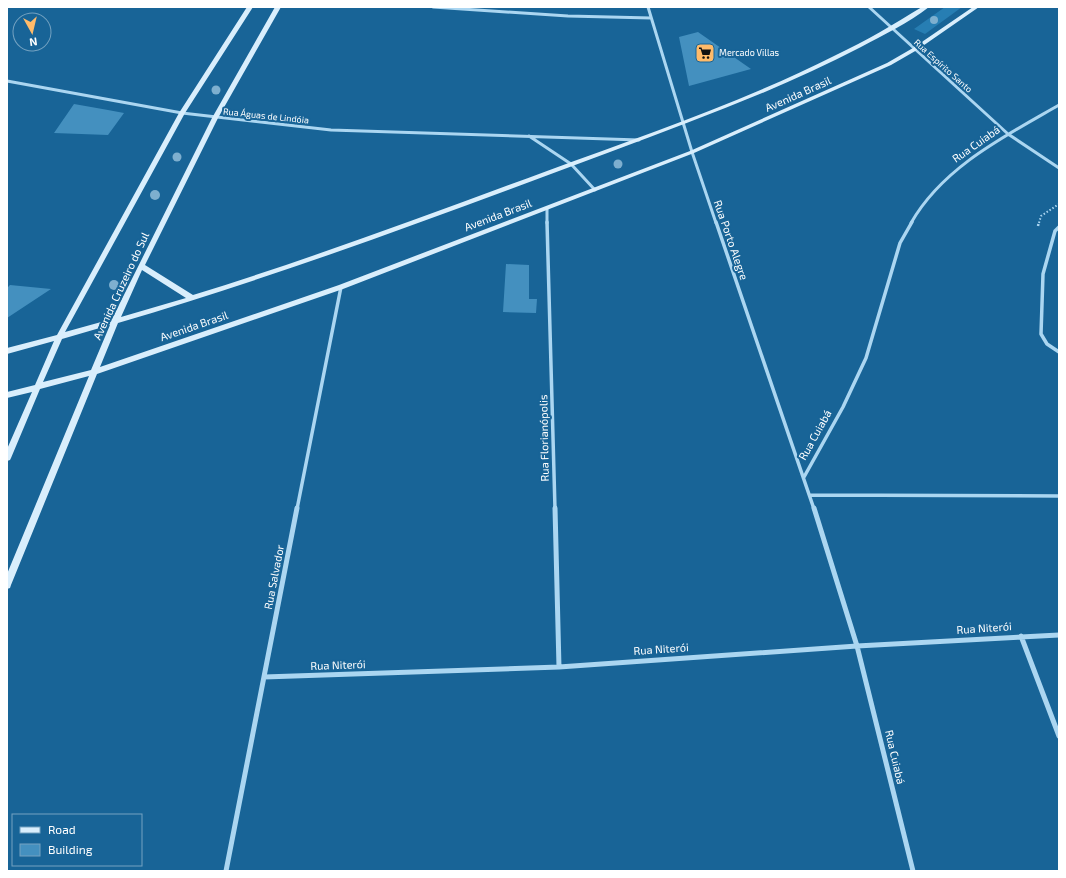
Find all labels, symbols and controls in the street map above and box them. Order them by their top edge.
north arrow [12,12,52,52]
text: N [29,35,38,49]
street label: Rua Espírito Santo [912,36,975,95]
supermarket icon: Mercado Villas [694,42,716,64]
place label: Mercado Villas [719,47,780,58]
street label: Avenida Brasil [763,73,834,114]
street label: Rua Águas de Lindóia [223,105,310,125]
street label: Rua Cuiabá [949,122,1002,165]
street label: Avenida Brasil [462,195,534,233]
street label: Rua Porto Alegre [712,198,751,282]
street label: Avenida Cruzeiro do Sul [90,229,151,342]
street label: Avenida Brasil [158,308,230,343]
street label: Rua Florianópolis [536,394,551,482]
street label: Rua Cuiabá [795,407,834,462]
street label: Rua Salvador [261,543,286,610]
street label: Rua Niterói [956,619,1012,636]
street label: Rua Niterói [633,640,689,657]
street label: Rua Niterói [310,657,366,672]
street label: Rua Cuiabá [883,729,908,785]
legend [12,814,142,866]
text: Road [48,822,76,836]
text: Building [48,842,93,856]

